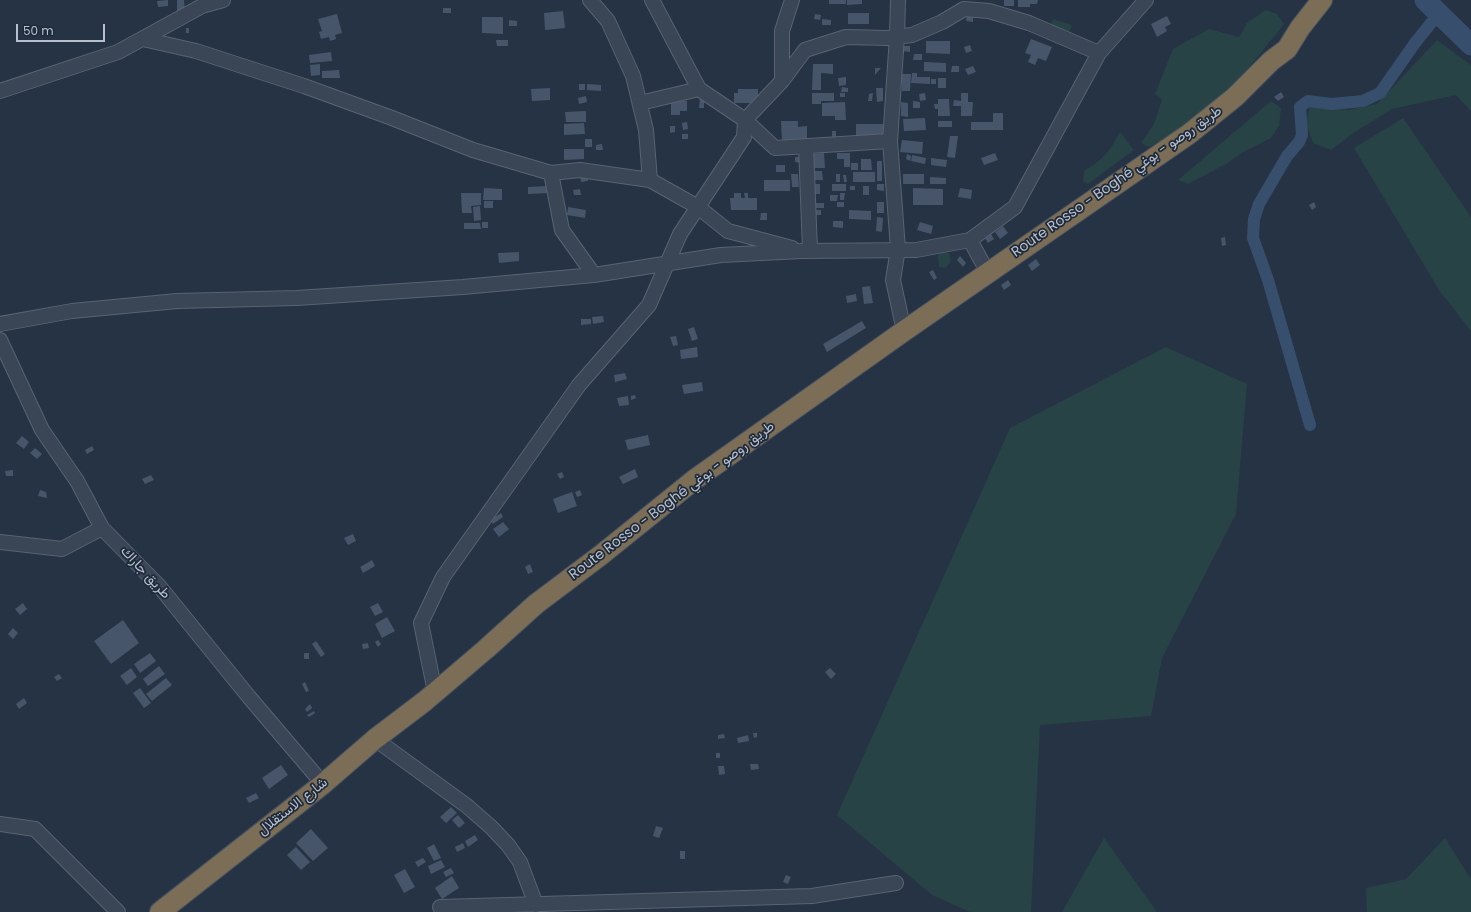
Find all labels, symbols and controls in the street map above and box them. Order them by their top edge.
scale bar [18,16,107,42]
text: 50 m [23,22,54,39]
street label: Route Rosso - Boghé طريق روصو - بوغي [1009,103,1225,261]
street label: Route Rosso - Boghé طريق روصو - بوغي [566,418,778,584]
street label: طريق جاراك [116,543,174,603]
street label: شارع الاستقلال [255,775,331,839]

